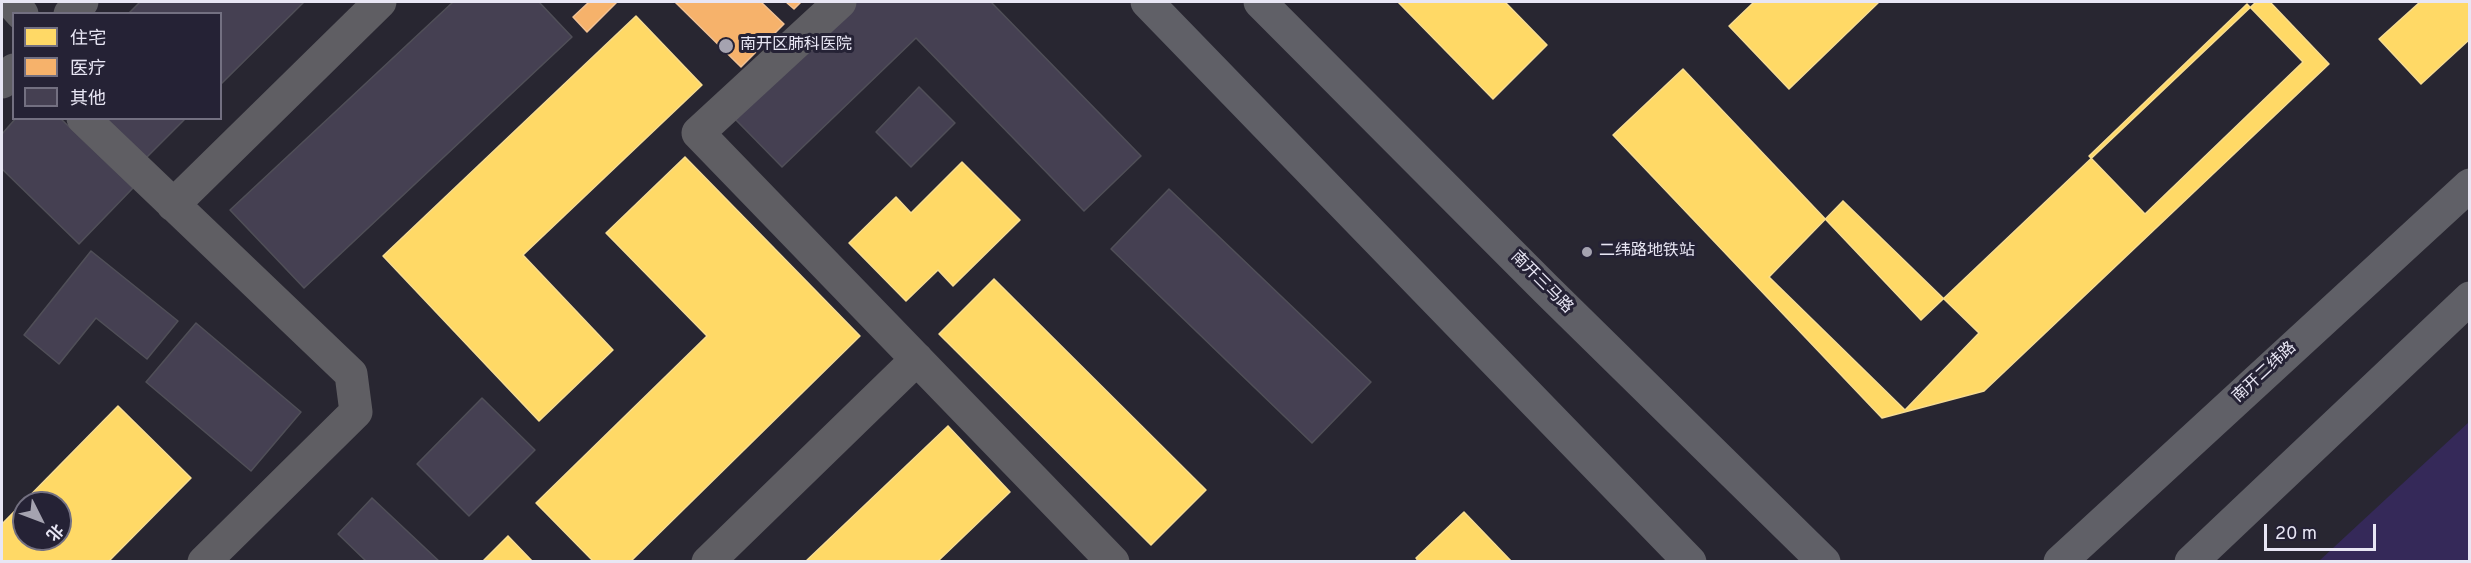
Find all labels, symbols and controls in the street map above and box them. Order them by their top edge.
legend [12,12,222,120]
text: 住宅 [70,28,106,51]
place label: 南开区肺科医院 [740,36,852,56]
marker: 南开区肺科医院 [717,37,735,55]
text: 医疗 [70,58,106,81]
text: 其他 [70,88,106,111]
place label: 二纬路地铁站 [1599,242,1695,262]
marker: 二纬路地铁站 [1580,245,1594,259]
street label: 南开三马路 [1506,248,1576,318]
street label: 南开二纬路 [2229,339,2301,407]
north arrow [12,491,72,551]
scale bar [2267,512,2380,550]
text: 北 [41,519,67,544]
text: 20 m [2275,523,2317,546]

